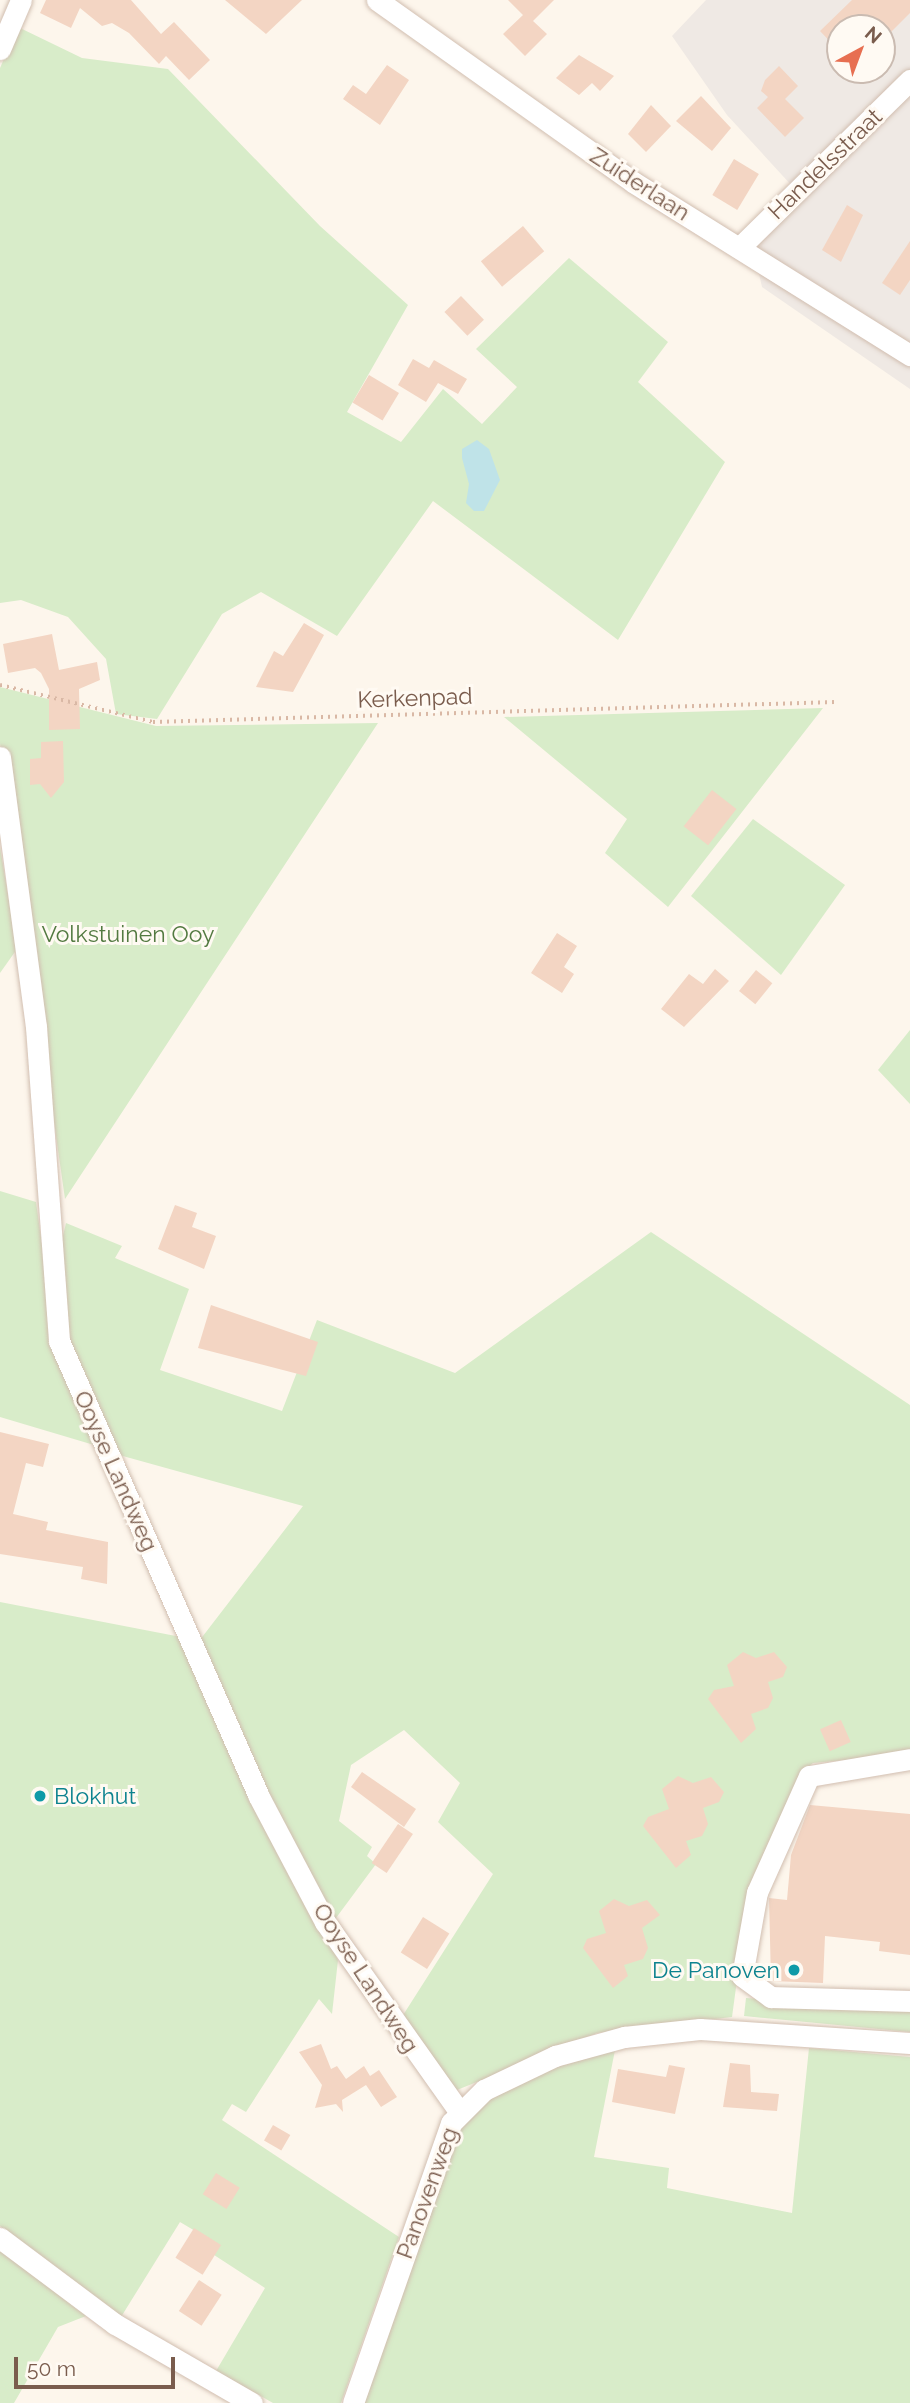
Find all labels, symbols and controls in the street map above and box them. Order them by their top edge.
north arrow [826,14,896,84]
text: N [861,22,886,48]
street label: Handelsstraat [762,103,888,225]
street label: Zuiderlaan [585,142,695,226]
street label: Kerkenpad [357,682,473,714]
park label: Volkstuinen Ooy [42,920,214,948]
street label: Ooyse Landweg [68,1386,164,1556]
place label: Blokhut [54,1782,136,1810]
marker: Blokhut [32,1788,48,1804]
street label: Ooyse Landweg [307,1898,425,2058]
place label: De Panoven [652,1956,780,1984]
marker: De Panoven [786,1962,802,1978]
street label: Panovenweg [390,2123,464,2263]
scale bar [18,2344,178,2388]
text: 50 m [27,2356,76,2381]

